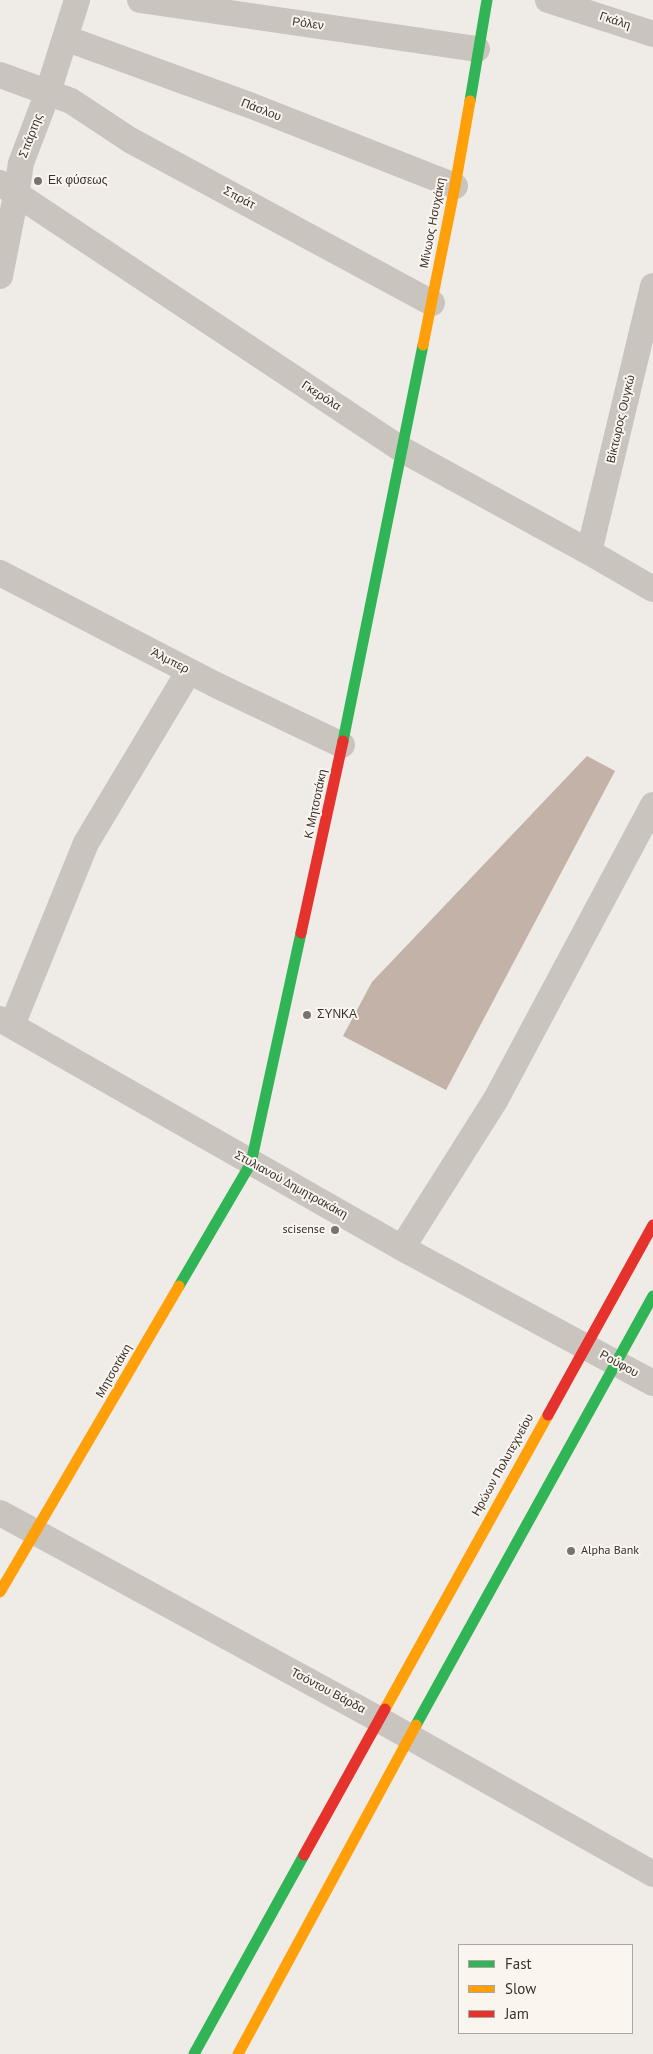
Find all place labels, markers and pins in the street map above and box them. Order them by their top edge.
place label: Εκ φύσεως [48,174,107,188]
marker: Εκ φύσεως [32,175,44,187]
place label: ΣΥΝΚΑ [317,1008,357,1022]
marker: ΣΥΝΚΑ [301,1009,313,1021]
place label: scisense [282,1223,325,1237]
marker: scisense [329,1224,341,1236]
place label: Alpha Bank [581,1544,639,1558]
marker: Alpha Bank [565,1545,577,1557]

